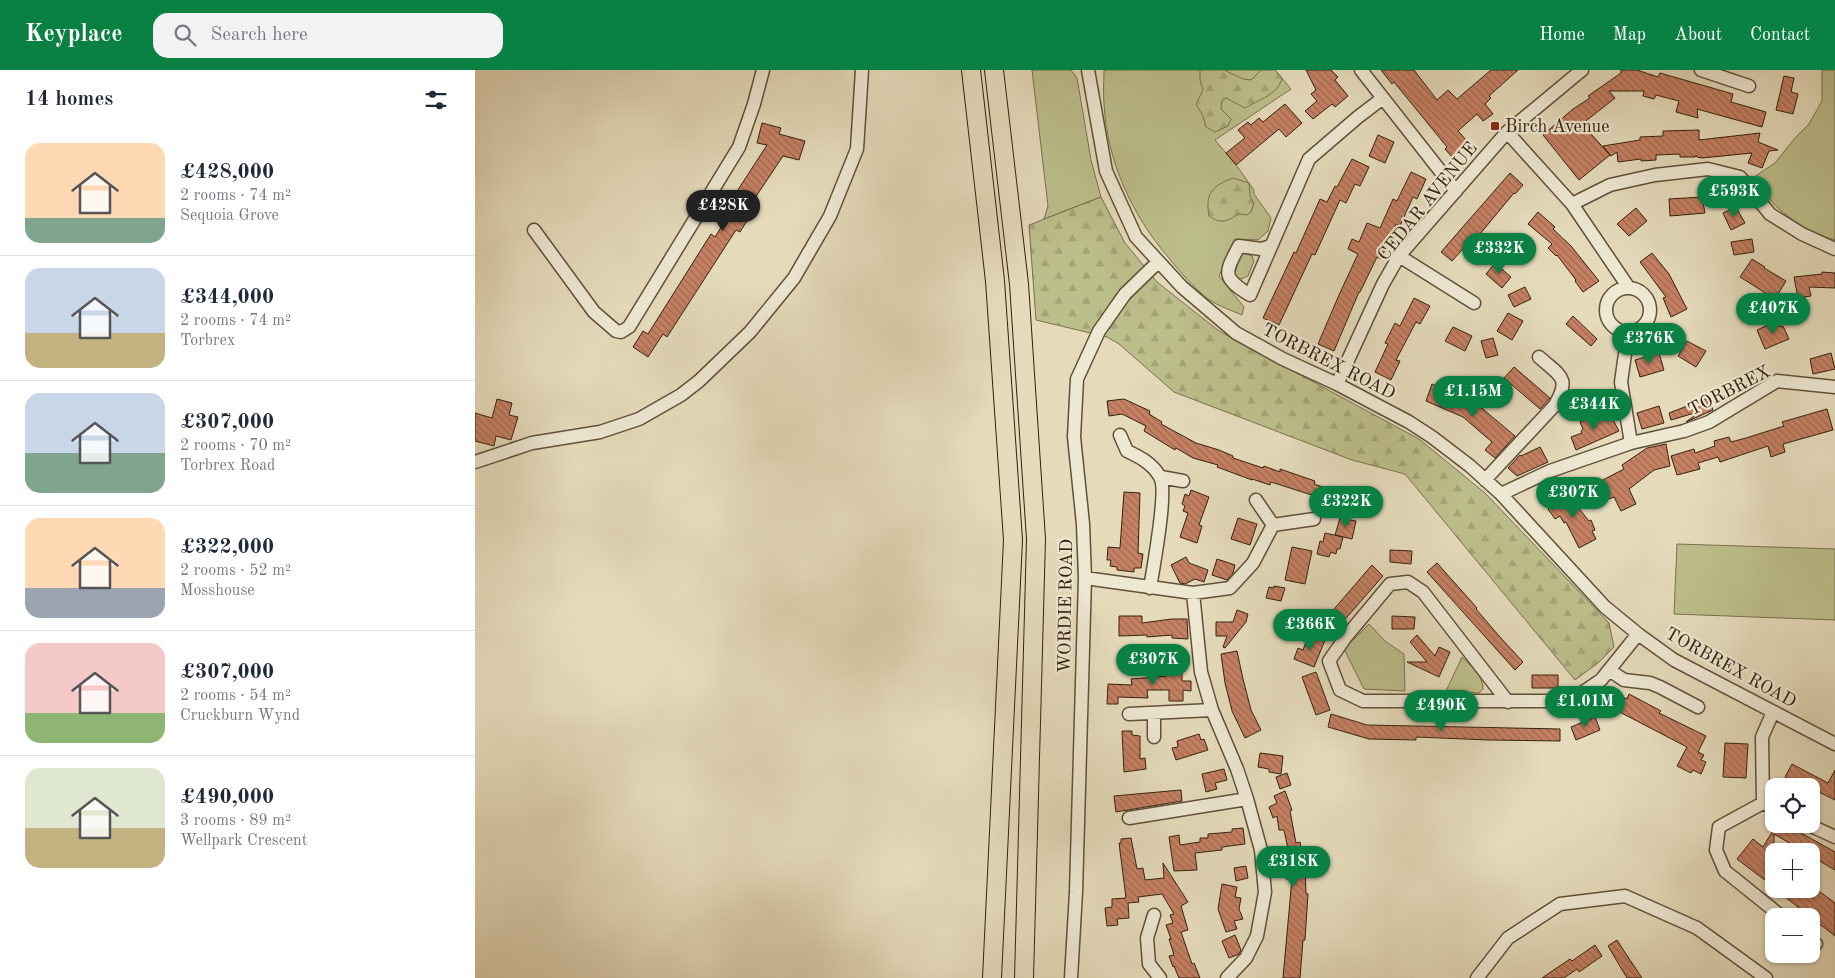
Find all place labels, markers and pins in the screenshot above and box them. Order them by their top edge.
place label: Birch Avenue [1505,118,1610,136]
marker: Birch Avenue [1489,120,1501,132]
pin: £593K [1699,176,1769,218]
pin: £428K [688,190,758,232]
pin: £332K [1464,232,1534,275]
pin: £407K [1738,292,1808,335]
pin: £376K [1614,322,1684,365]
pin: £1.15M [1432,376,1514,418]
pin: £344K [1559,388,1629,431]
pin: £307K [1538,476,1608,519]
pin: £322K [1311,486,1381,528]
pin: £366K [1275,608,1345,651]
pin: £307K [1118,644,1188,686]
pin: £1.01M [1544,686,1626,728]
pin: £490K [1406,690,1476,732]
pin: £318K [1258,846,1328,888]

